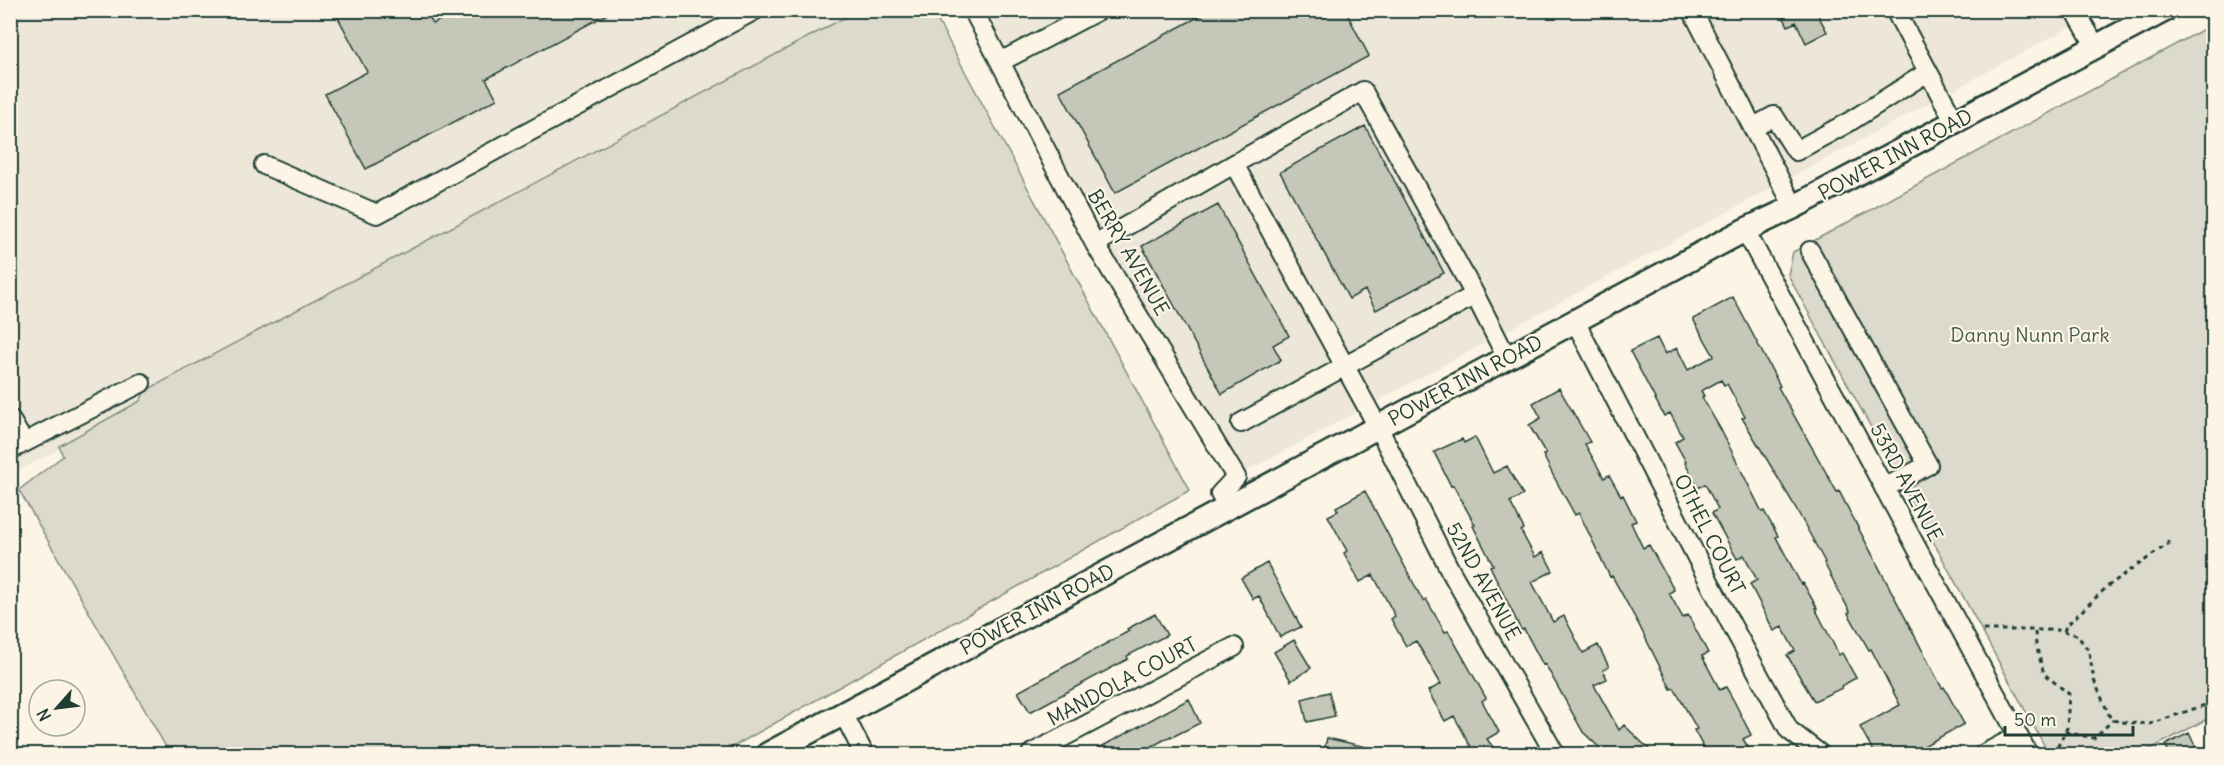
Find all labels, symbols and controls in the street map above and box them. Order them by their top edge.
street label: POWER INN ROAD [1814,103,1976,205]
street label: BERRY AVENUE [1083,184,1175,320]
park label: Danny Nunn Park [1950,322,2110,347]
street label: POWER INN ROAD [1384,329,1546,431]
street label: 53RD AVENUE [1865,419,1949,545]
street label: OTHEL COURT [1669,470,1751,598]
street label: 52ND AVENUE [1441,518,1527,644]
street label: POWER INN ROAD [956,558,1118,660]
street label: MANDOLA COURT [1043,631,1201,731]
north arrow [27,678,87,738]
scale bar [2005,699,2132,737]
text: N [32,705,55,725]
text: 50 m [2014,708,2056,731]

